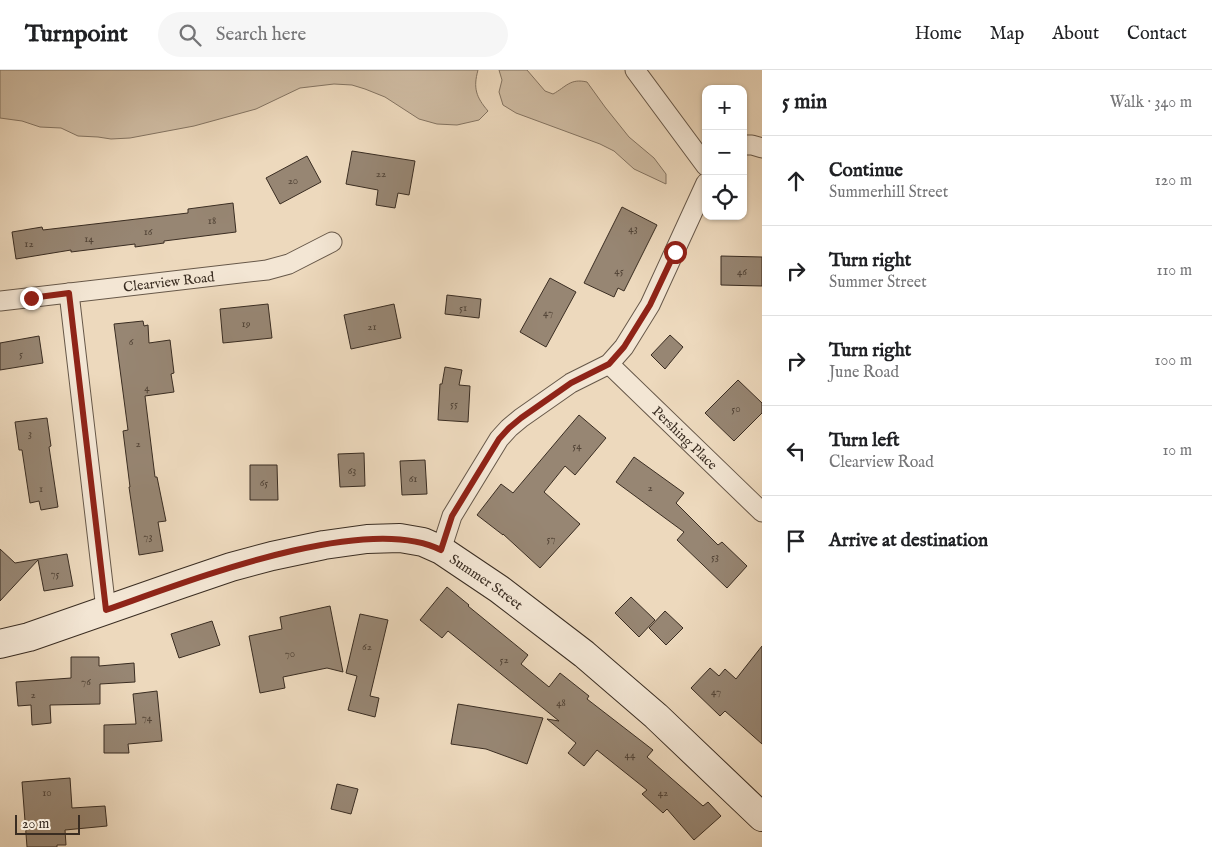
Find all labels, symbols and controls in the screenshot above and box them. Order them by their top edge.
search box [158,12,508,57]
text: Turnpoint [25,19,128,50]
icon: search [176,21,204,49]
text: Search here [216,23,306,47]
text: Home [915,23,962,46]
text: Map [990,23,1024,46]
text: About [1052,23,1099,46]
text: Contact [1127,23,1187,46]
map controls [702,85,747,220]
button: + [702,85,747,130]
text: 5 min [782,89,827,116]
text: Walk · 340 m [1110,93,1192,113]
button: − [702,130,747,175]
text: Continue [829,159,903,183]
house number: 22 [376,167,386,181]
icon: ahead [782,167,810,195]
text: 120 m [1155,171,1192,191]
house number: 20 [288,174,298,188]
button: locate [702,175,747,220]
text: Summerhill Street [829,183,948,203]
house number: 18 [208,214,216,228]
house number: 43 [628,222,638,236]
house number: 16 [144,225,153,239]
house number: 14 [84,232,94,246]
house number: 12 [24,237,34,251]
route start [664,241,687,264]
text: Turn right [829,249,911,273]
icon: right [782,257,810,285]
text: 110 m [1156,261,1192,281]
house number: 45 [614,264,624,278]
house number: 46 [737,265,747,279]
street label: Clearview Road [122,268,216,297]
text: Summer Street [829,273,927,293]
route end [20,287,43,310]
house number: 51 [459,301,467,315]
house number: 47 [543,306,553,320]
house number: 19 [242,317,251,331]
house number: 21 [367,320,377,334]
house number: 6 [129,335,134,349]
text: Turn right [829,339,911,363]
house number: 5 [19,347,23,361]
icon: right [782,347,810,375]
text: 100 m [1155,351,1192,371]
text: June Road [829,363,899,383]
house number: 4 [144,381,150,395]
house number: 55 [450,397,458,411]
house number: 50 [731,402,741,416]
street label: Pershing Place [648,403,721,475]
house number: 3 [28,427,32,441]
text: Turn left [829,429,900,453]
house number: 2 [135,437,141,451]
icon: left [782,437,810,465]
house number: 54 [572,439,582,453]
text: 10 m [1162,441,1192,461]
text: Clearview Road [829,453,934,473]
house number: 63 [348,464,356,478]
house number: 61 [409,472,417,486]
house number: 65 [260,476,268,490]
house number: 2 [647,481,653,495]
house number: 1 [39,482,43,496]
icon: arrive [782,527,810,555]
text: Arrive at destination [829,529,988,553]
house number: 73 [143,530,153,544]
house number: 57 [546,532,556,546]
street label: Summer Street [446,550,526,614]
house number: 53 [711,550,719,564]
house number: 75 [50,567,60,581]
house number: 62 [362,640,372,654]
house number: 70 [285,647,295,661]
house number: 52 [499,653,509,667]
house number: 76 [81,675,91,689]
house number: 47 [711,685,721,699]
house number: 2 [30,688,36,702]
house number: 48 [556,696,566,710]
house number: 74 [142,711,153,725]
house number: 44 [625,748,636,762]
house number: 10 [42,786,52,800]
house number: 42 [658,786,668,800]
scale bar [15,812,80,835]
text: 20 m [22,815,49,833]

